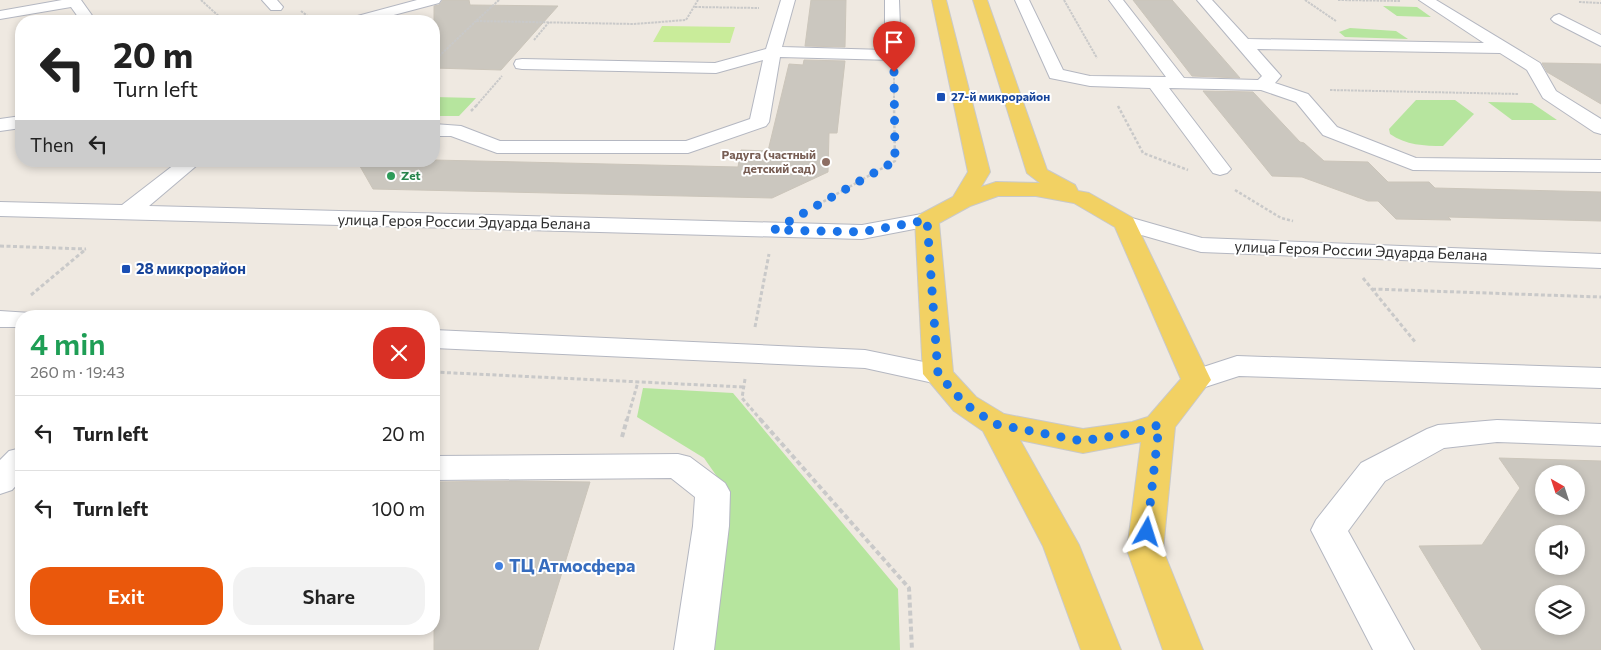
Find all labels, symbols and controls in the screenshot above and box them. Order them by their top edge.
pin [873,21,915,72]
icon: arrive [880,28,908,56]
text: 20 m [113,32,193,75]
icon: left [30,35,95,100]
text: Turn left [113,75,198,102]
place label: 27-й микрорайон [951,89,1050,103]
marker: 27-й микрорайон [935,91,947,103]
icon: left [84,130,112,158]
text: Then [30,133,74,156]
place label: Радуга (частный детский сад) [722,147,816,175]
marker: Радуга (частный детский сад) [820,156,832,168]
place label: Zet [401,168,421,182]
marker: Zet [385,170,397,182]
street label: улица Героя России Эдуарда Белана [337,210,591,232]
street label: улица Героя России Эдуарда Белана [1234,237,1488,263]
place label: 28 микрорайон [136,259,246,277]
marker: 28 микрорайон [120,263,132,275]
text: 4 min [30,324,106,361]
button: close [373,327,425,379]
text: 260 m · 19:43 [30,362,125,381]
icon: left [30,419,58,447]
text: Turn left [73,422,148,445]
text: 20 m [382,422,425,445]
north arrow [1535,465,1585,515]
map controls [1535,465,1585,635]
icon: left [30,494,58,522]
text: Turn left [73,497,148,520]
text: 100 m [372,497,425,520]
position arrow [1120,505,1172,557]
button: sound [1535,525,1585,575]
place label: ТЦ Атмосфера [509,554,635,576]
marker: ТЦ Атмосфера [493,560,505,572]
button: Exit [30,567,223,625]
button: Share [233,567,425,625]
button: layers [1535,585,1585,635]

